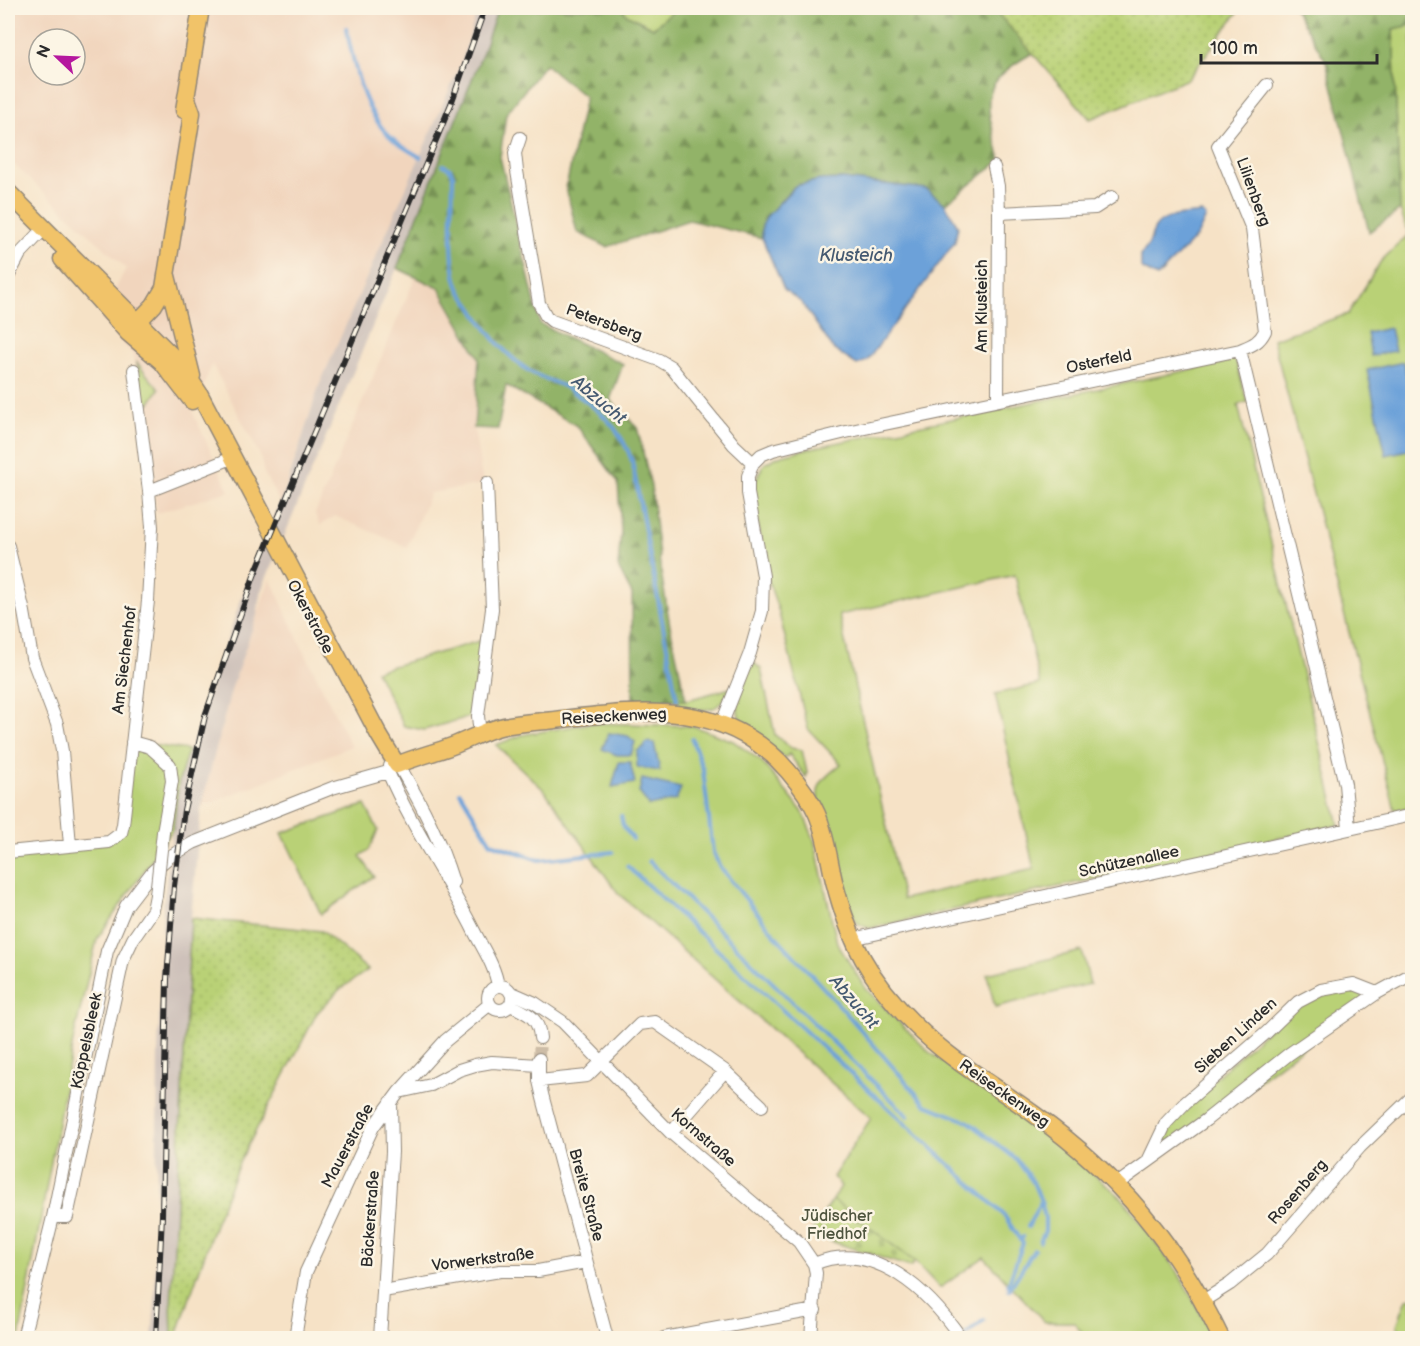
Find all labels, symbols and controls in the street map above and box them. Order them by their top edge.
north arrow [27,27,87,87]
scale bar [1201,27,1376,65]
text: 100 m [1210,38,1258,59]
text: N [33,42,56,61]
street label: Lilienberg [1232,155,1274,229]
water label: Klusteich [819,245,893,266]
street label: Am Klusteich [973,259,992,353]
street label: Petersberg [563,300,645,346]
street label: Osterfeld [1065,346,1133,378]
water label: Abzucht [567,371,631,429]
street label: Okerstraße [283,577,338,658]
street label: Am Siechenhof [109,605,141,715]
street label: Reiseckenweg [561,705,667,729]
street label: Schützenallee [1077,842,1181,882]
water label: Abzucht [824,970,883,1034]
street label: Köppelsbleek [68,991,107,1091]
street label: Sieben Linden [1191,994,1281,1078]
street label: Reiseckenweg [955,1056,1053,1132]
street label: Mauerstraße [318,1100,378,1191]
street label: Kornstraße [667,1105,740,1172]
street label: Breite Straße [565,1147,608,1244]
street label: Rosenberg [1265,1155,1331,1229]
street label: Bäckerstraße [358,1169,384,1268]
park label: Jüdischer Friedhof [802,1207,873,1244]
street label: Vorwerkstraße [431,1244,536,1276]

